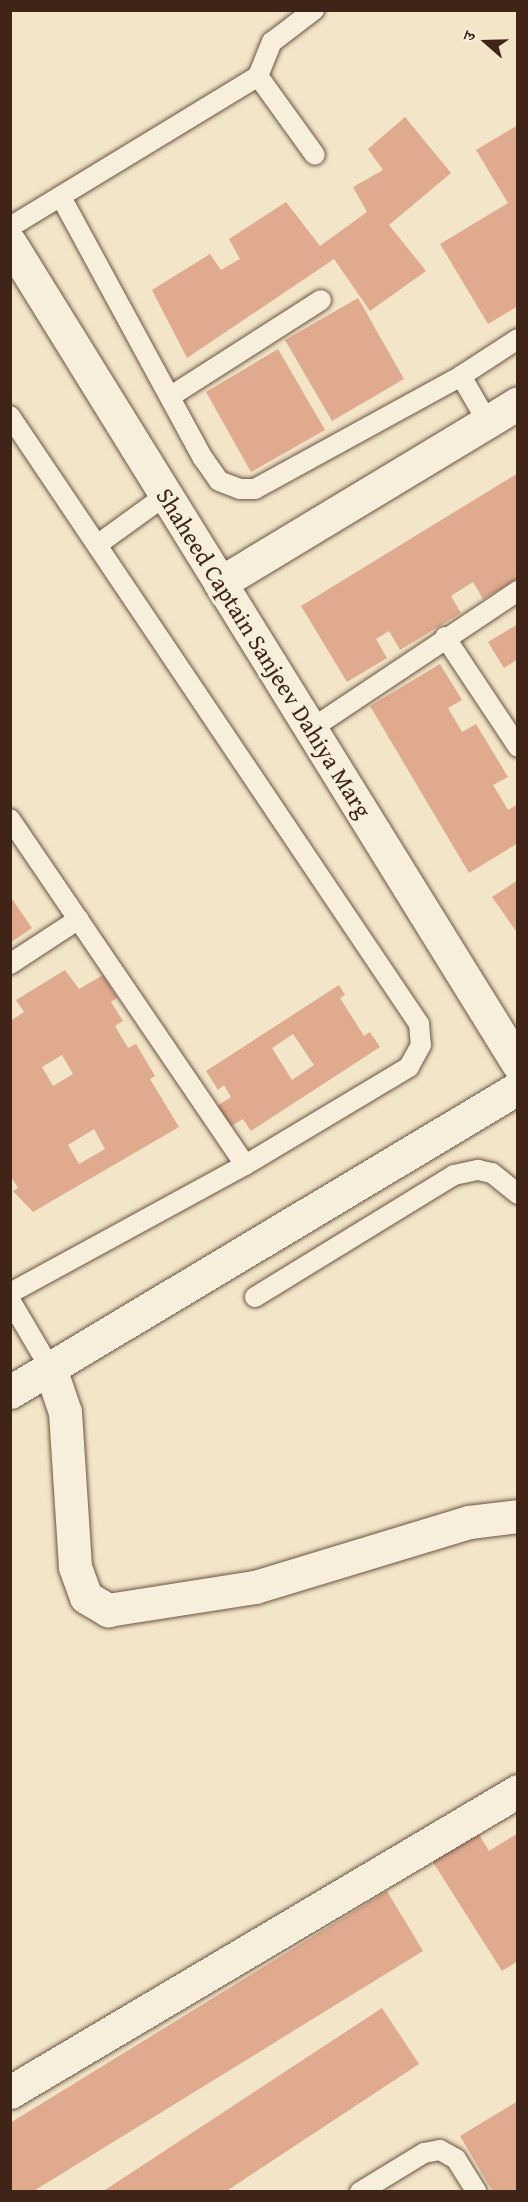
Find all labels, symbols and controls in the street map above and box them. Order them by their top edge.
north arrow [456,12,516,72]
text: उ [456,28,482,44]
street label: Shaheed Captain Sanjeev Dahiya Marg [150,483,378,823]

